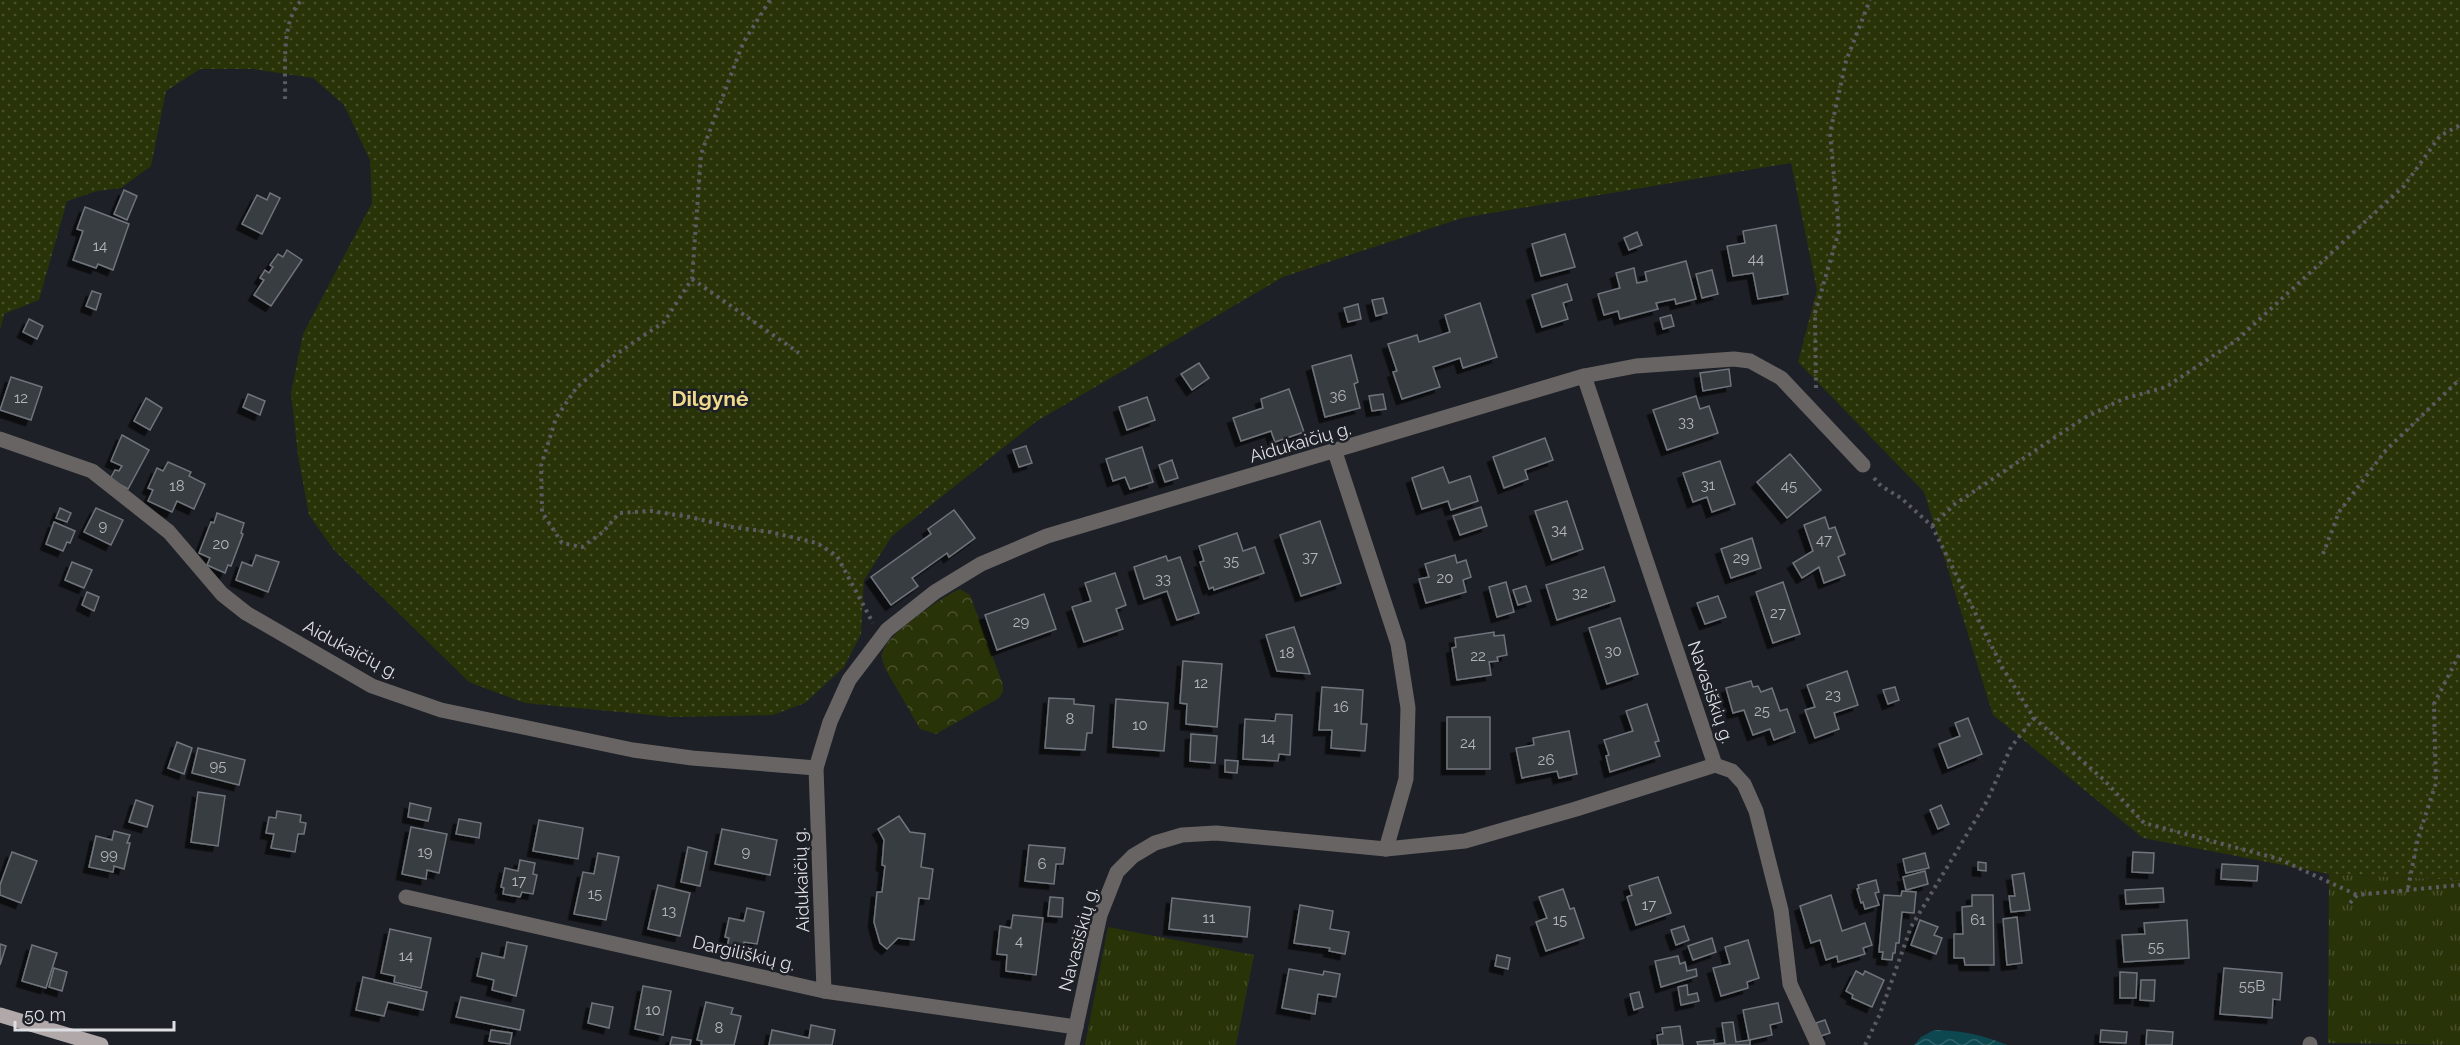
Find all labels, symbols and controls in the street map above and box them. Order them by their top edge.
house number: 14 [93,237,107,255]
house number: 44 [1748,250,1764,268]
district label: Dilgynė [671,386,749,411]
house number: 36 [1329,387,1347,405]
house number: 12 [14,389,28,407]
house number: 33 [1678,413,1694,431]
street label: Aidukaičių g. [1247,417,1353,467]
house number: 31 [1701,476,1716,494]
house number: 18 [169,477,185,495]
house number: 45 [1781,477,1797,495]
house number: 9 [99,517,108,535]
house number: 34 [1551,521,1567,539]
house number: 47 [1816,531,1832,549]
house number: 20 [213,535,230,553]
house number: 37 [1302,548,1318,566]
house number: 29 [1733,549,1750,567]
house number: 35 [1223,552,1239,570]
house number: 20 [1437,569,1454,587]
house number: 33 [1155,570,1171,588]
house number: 32 [1572,584,1588,602]
house number: 27 [1770,604,1786,622]
house number: 29 [1013,613,1030,631]
street label: Aidukaičių g. [300,615,402,683]
street label: Navasiškių g. [1684,638,1738,746]
house number: 30 [1604,642,1622,660]
house number: 18 [1279,644,1295,662]
house number: 22 [1470,647,1486,665]
house number: 12 [1194,674,1208,692]
house number: 23 [1825,686,1841,704]
house number: 16 [1333,698,1349,716]
house number: 25 [1754,702,1770,720]
house number: 8 [1066,710,1075,728]
house number: 10 [1132,716,1148,734]
house number: 14 [1261,729,1275,747]
house number: 24 [1460,734,1476,752]
house number: 26 [1538,751,1554,769]
house number: 95 [210,757,226,775]
street label: Aidukaičių g. [789,827,813,933]
house number: 19 [417,843,433,861]
house number: 9 [742,843,751,861]
house number: 99 [100,846,118,864]
house number: 6 [1037,855,1047,873]
house number: 17 [512,872,526,890]
house number: 15 [588,885,602,903]
street label: Navasiškių g. [1054,885,1102,993]
house number: 17 [1642,896,1656,914]
house number: 13 [662,902,676,920]
house number: 11 [1203,909,1216,927]
house number: 15 [1553,911,1567,929]
house number: 61 [1970,911,1986,929]
street label: Dargiliškių g. [691,931,797,975]
house number: 4 [1015,932,1023,950]
house number: 55 [2148,938,2164,956]
house number: 14 [399,947,413,965]
house number: 55B [2239,977,2265,995]
scale bar [15,994,174,1032]
house number: 10 [645,1001,661,1019]
text: 50 m [24,1004,66,1025]
house number: 8 [715,1019,724,1037]

